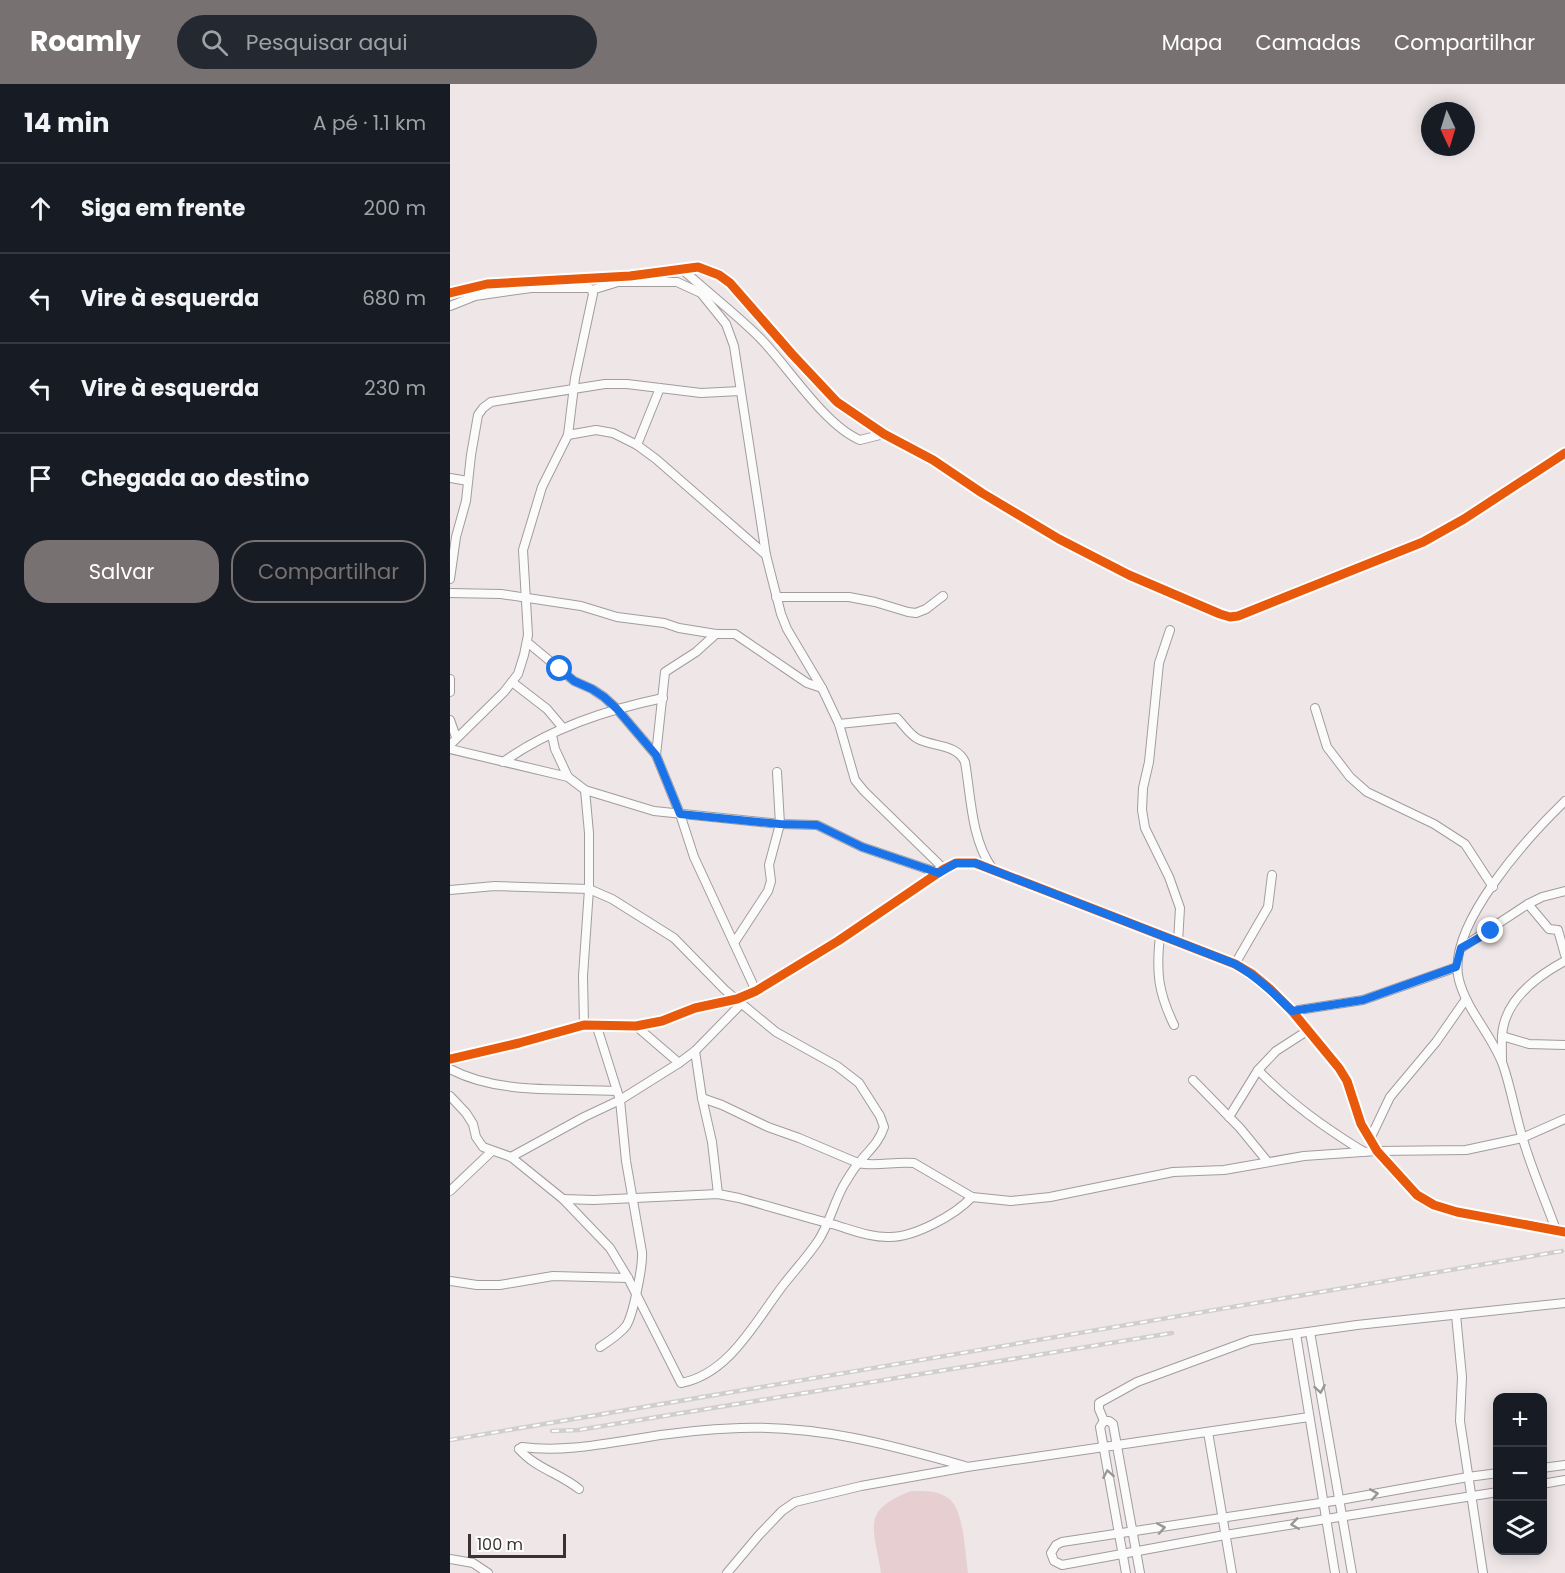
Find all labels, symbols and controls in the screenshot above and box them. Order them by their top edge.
search box [177,15,597,69]
text: Roamly [30,22,141,61]
icon: search [198,26,231,59]
text: Pesquisar aqui [246,27,408,58]
text: Mapa [1162,28,1222,57]
text: Camadas [1255,28,1361,57]
text: Compartilhar [1394,28,1535,57]
north arrow [1421,102,1475,156]
text: 14 min [24,105,110,141]
text: A pé · 1.1 km [313,109,426,137]
icon: ahead [24,192,57,225]
text: Siga em frente [81,193,245,224]
text: 200 m [363,194,426,222]
icon: left [24,282,57,315]
text: Vire à esquerda [81,283,259,314]
text: 680 m [362,284,426,312]
icon: left [24,372,57,405]
text: Vire à esquerda [81,373,259,404]
text: 230 m [364,374,426,402]
icon: arrive [24,462,57,495]
text: Chegada ao destino [81,463,309,494]
button: Salvar [24,540,219,603]
button: Compartilhar [231,540,426,603]
route start [546,655,572,681]
route end [1477,917,1503,943]
one-way arrow [1314,1385,1326,1394]
map controls [1493,1393,1547,1555]
button: + [1493,1393,1547,1447]
button: − [1493,1447,1547,1501]
one-way arrow [1102,1469,1115,1479]
one-way arrow [1369,1488,1379,1501]
button: layers [1493,1501,1547,1555]
one-way arrow [1290,1518,1299,1530]
one-way arrow [1157,1522,1166,1534]
scale bar [468,1531,566,1558]
text: 100 m [477,1533,523,1556]

